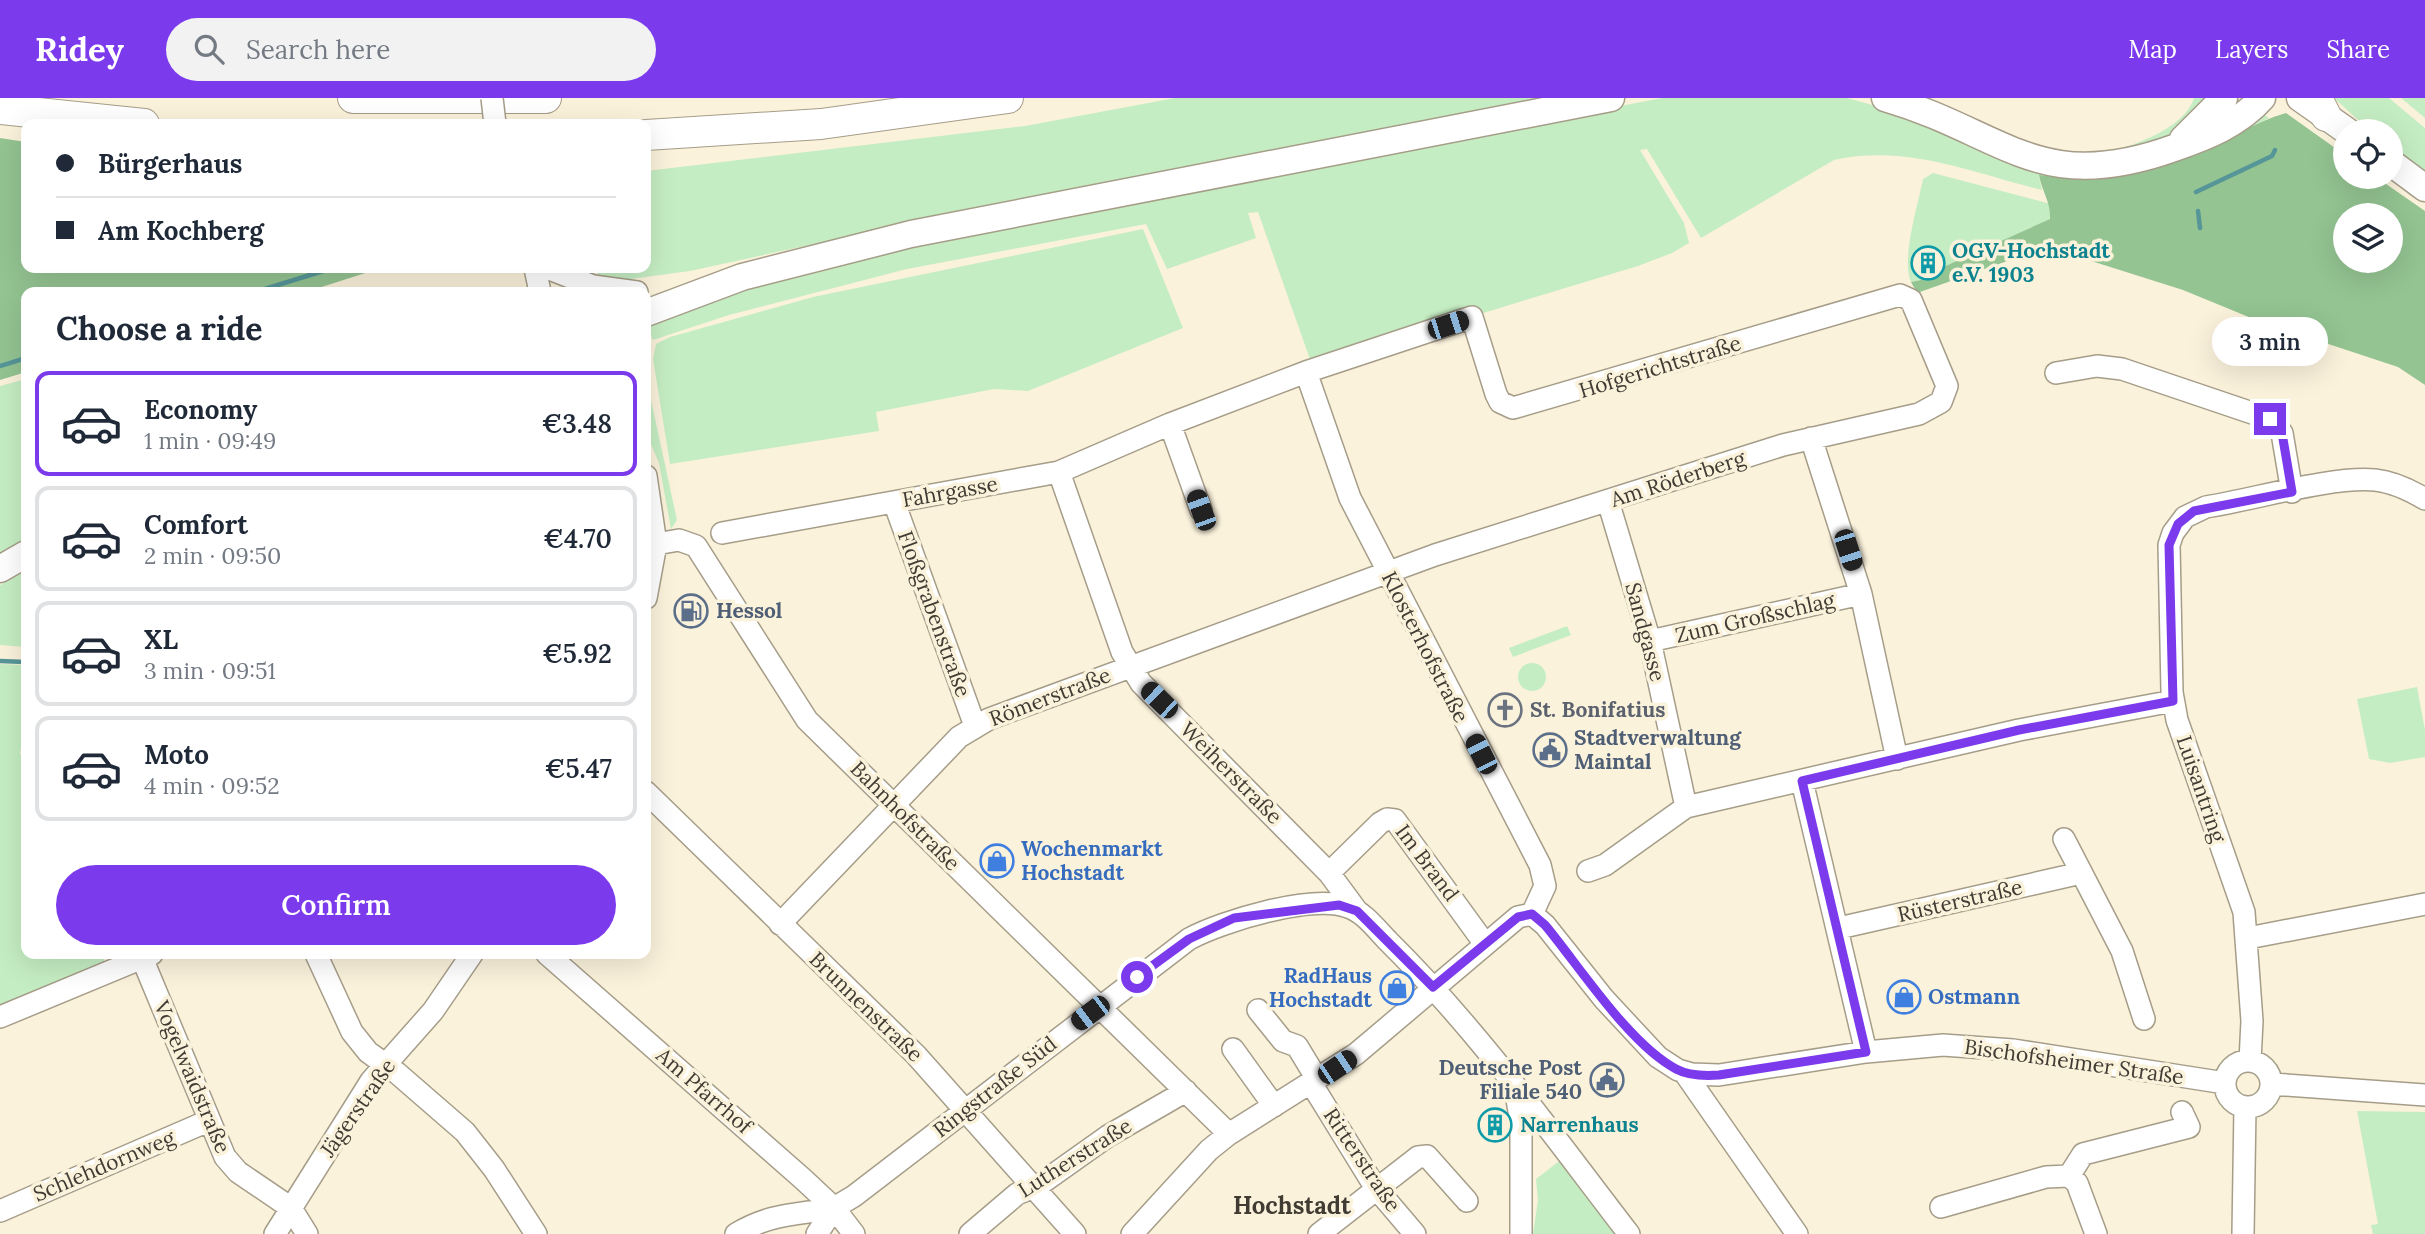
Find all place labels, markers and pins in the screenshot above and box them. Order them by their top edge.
place label: OGV-Hochstadt e.V. 1903 [1952,237,2110,288]
building icon: OGV-Hochstadt e.V. 1903 [1909,244,1947,282]
fuel station icon: Hessol [672,592,710,630]
place label: Hessol [716,597,783,624]
church icon: St. Bonifatius [1486,691,1524,729]
place label: St. Bonifatius [1530,696,1665,723]
place label: Stadtverwaltung Maintal [1574,724,1742,775]
public building icon: Stadtverwaltung Maintal [1531,731,1569,769]
place label: Wochenmarkt Hochstadt [1021,835,1163,886]
shop icon: Wochenmarkt Hochstadt [978,842,1016,880]
place label: RadHaus Hochstadt [1269,962,1372,1013]
shop icon: RadHaus Hochstadt [1378,969,1416,1007]
shop icon: Ostmann [1885,978,1923,1016]
place label: Ostmann [1928,983,2020,1010]
place label: Deutsche Post Filiale 540 [1438,1054,1582,1105]
public building icon: Deutsche Post Filiale 540 [1588,1061,1626,1099]
building icon: Narrenhaus [1476,1106,1514,1144]
place label: Narrenhaus [1520,1111,1639,1138]

